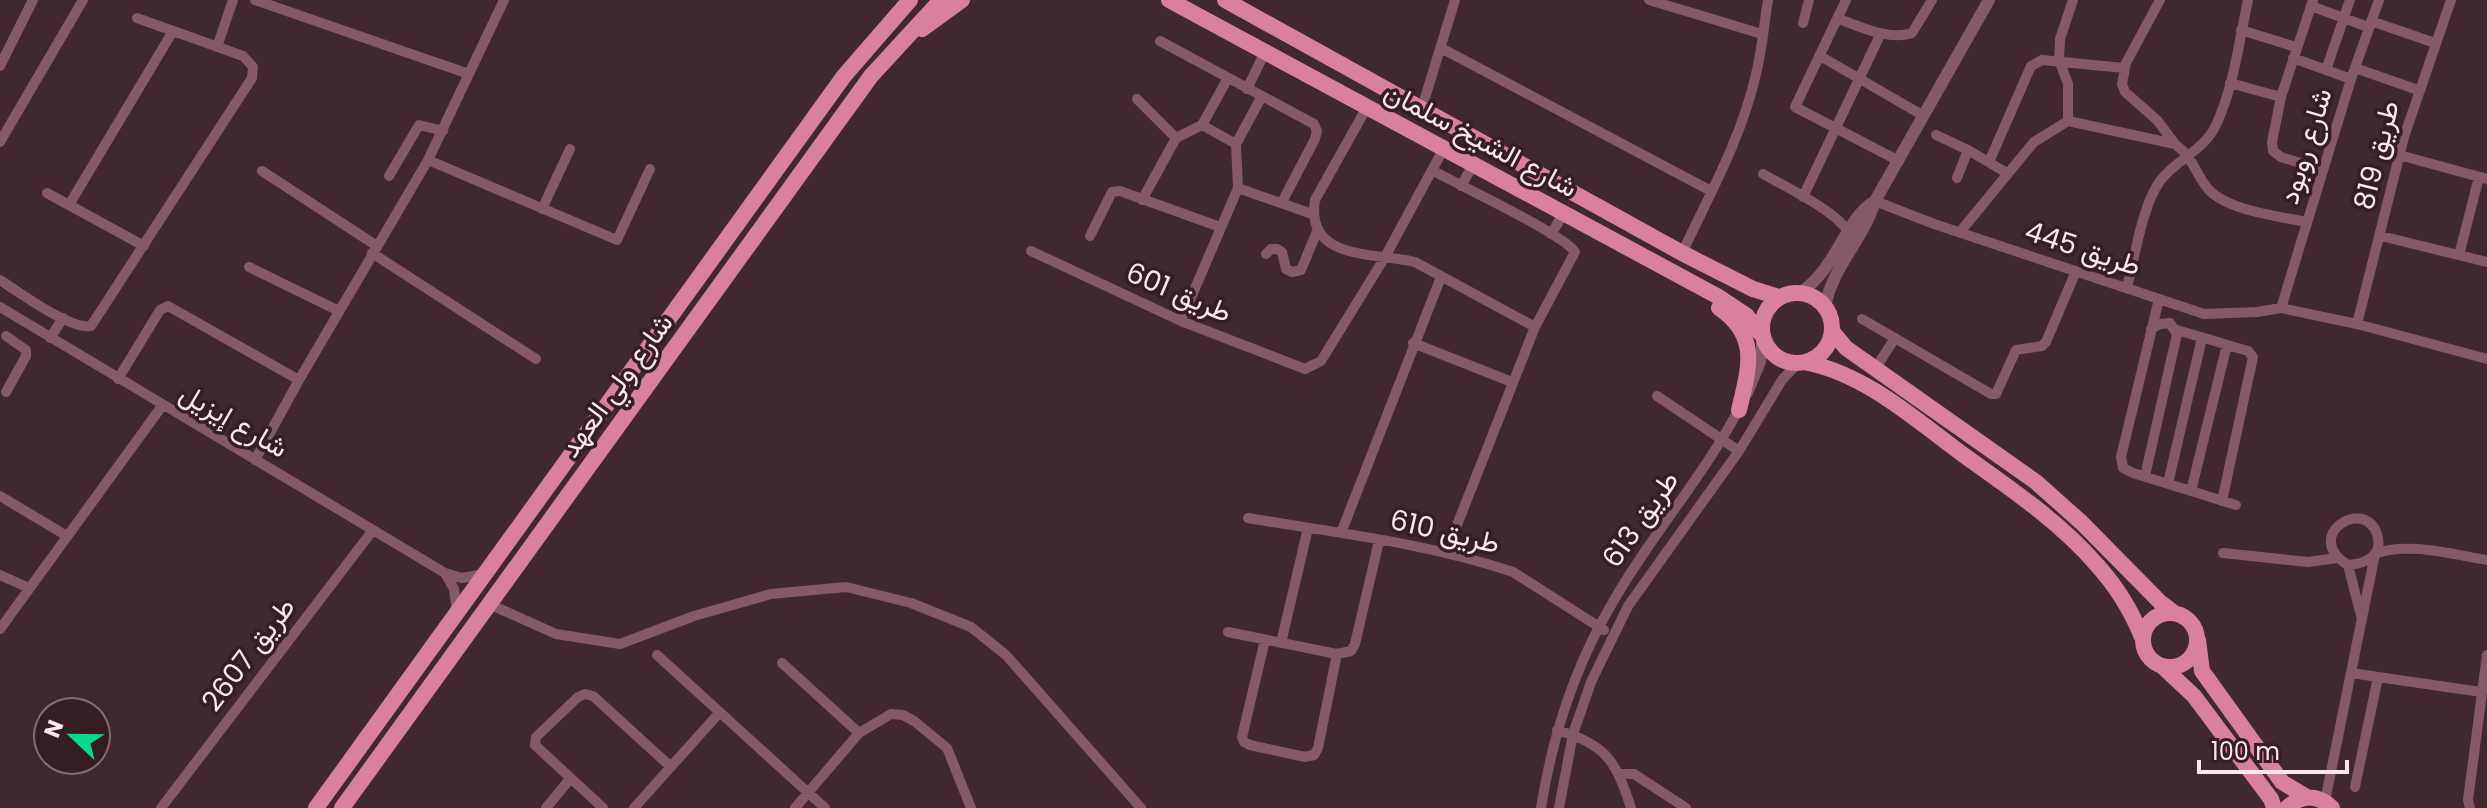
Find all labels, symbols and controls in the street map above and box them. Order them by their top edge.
street label: شارع الشيخ سلمان [1377,72,1584,207]
street label: شارع روبود [2269,83,2342,209]
street label: طريق 819 [2344,96,2409,214]
street label: طريق 445 [2020,211,2146,286]
street label: طريق 601 [1120,253,1238,332]
street label: شارع ولي العهد [551,305,684,467]
street label: شارع إيزيل [172,374,295,467]
street label: طريق 613 [1593,463,1688,576]
street label: طريق 610 [1386,500,1503,563]
street label: طريق 2607 [193,589,304,719]
north arrow [32,696,112,776]
text: N [36,715,71,742]
scale bar [2199,724,2347,774]
text: 100 m [2211,735,2280,768]

